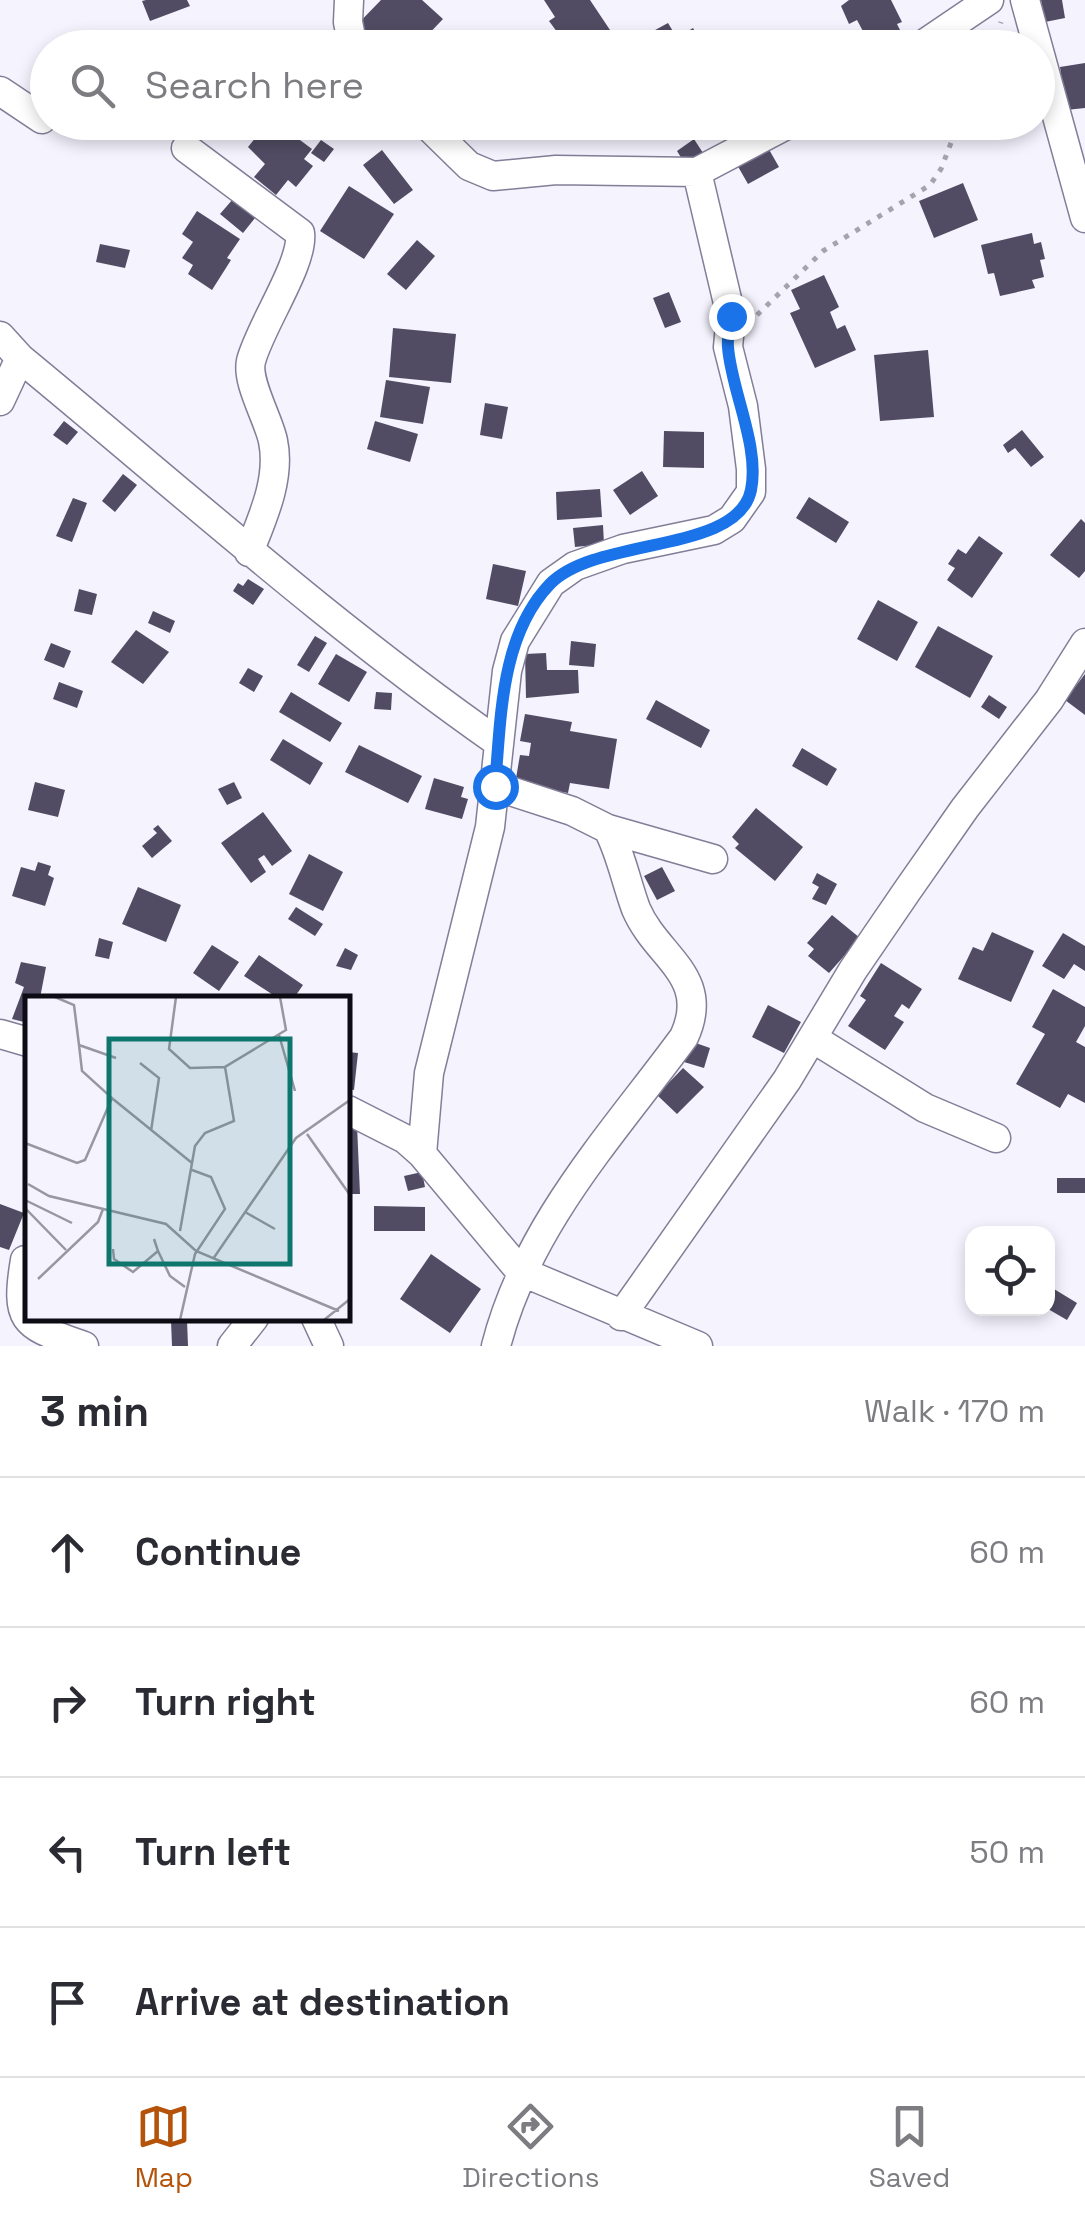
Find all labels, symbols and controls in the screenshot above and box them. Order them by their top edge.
search box [30,30,1055,140]
icon: search [65,58,120,113]
text: Search here [145,61,364,109]
route end [709,294,755,340]
route start [473,764,519,810]
inset map [25,996,350,1321]
map controls [965,1226,1055,1316]
button: locate [965,1226,1055,1316]
text: 3 min [40,1385,149,1438]
text: Walk · 170 m [864,1391,1045,1431]
icon: ahead [40,1525,95,1580]
text: Continue [135,1528,301,1576]
text: 60 m [969,1532,1045,1572]
icon: right [40,1675,95,1730]
text: Turn right [135,1678,316,1726]
text: 60 m [969,1682,1045,1722]
icon: left [40,1825,95,1880]
text: Turn left [135,1828,291,1876]
text: 50 m [970,1832,1045,1872]
icon: arrive [40,1975,95,2030]
text: Arrive at destination [135,1978,510,2026]
tab: Map [135,2099,193,2195]
tab: Directions [462,2099,599,2195]
tab: Saved [869,2099,950,2195]

